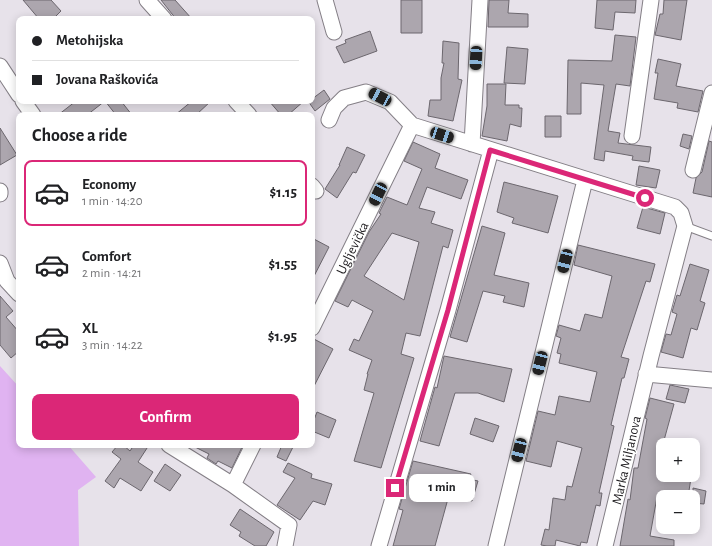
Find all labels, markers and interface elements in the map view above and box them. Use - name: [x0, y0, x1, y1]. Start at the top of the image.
- text: Metohijska: [56, 33, 124, 48]
- car: [469, 46, 483, 70]
- text: Jovana Raškovića: [56, 72, 158, 87]
- car: [367, 86, 393, 108]
- car: [429, 126, 455, 144]
- text: Choose a ride: [32, 127, 127, 145]
- icon: car: [34, 175, 70, 211]
- text: Economy: [82, 177, 136, 192]
- car: [367, 181, 389, 207]
- text: $1.15: [270, 185, 297, 200]
- route start: [636, 189, 654, 207]
- text: 1 min · 14:20: [82, 195, 143, 208]
- street label: Ugljevička: [334, 220, 372, 277]
- icon: car: [34, 247, 70, 283]
- car: [556, 248, 574, 274]
- text: Comfort: [82, 249, 131, 264]
- text: $1.55: [268, 257, 297, 272]
- text: 2 min · 14:21: [82, 267, 142, 280]
- icon: car: [34, 319, 70, 355]
- text: XL: [82, 321, 98, 336]
- text: $1.95: [268, 329, 297, 344]
- text: 3 min · 14:22: [82, 339, 143, 352]
- car: [531, 350, 549, 376]
- button: Confirm: [32, 394, 299, 440]
- street label: Marka Miljanova: [610, 414, 644, 506]
- car: [510, 437, 528, 463]
- map controls: [656, 438, 700, 534]
- button: +: [656, 438, 700, 482]
- callout: 1 min: [409, 474, 475, 502]
- route end: [386, 479, 404, 497]
- text: 1 min: [428, 481, 456, 494]
- button: −: [656, 490, 700, 534]

